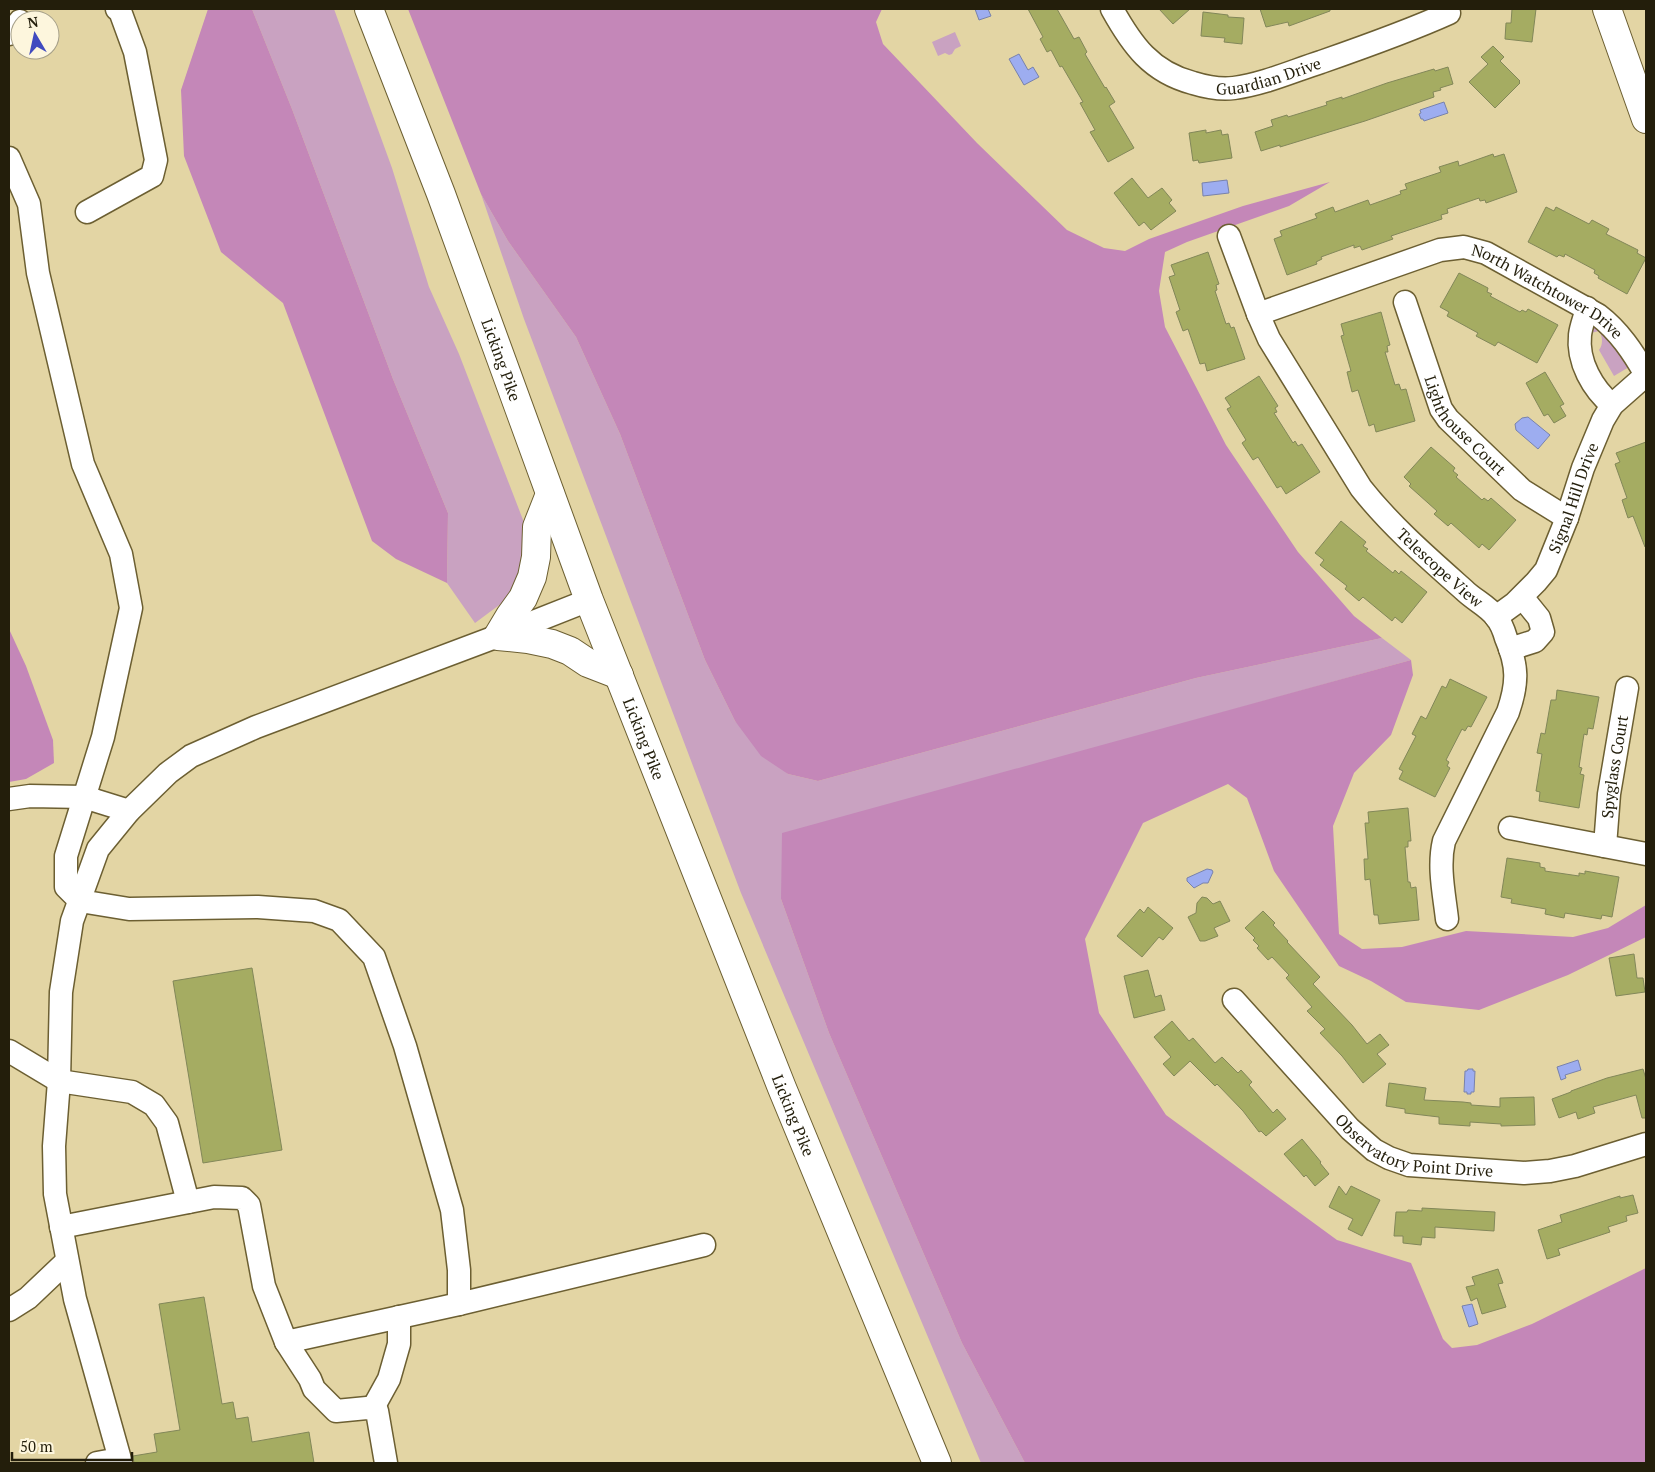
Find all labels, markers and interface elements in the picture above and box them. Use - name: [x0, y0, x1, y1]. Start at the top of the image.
- north arrow: [10, 10, 60, 60]
- text: N: [26, 11, 40, 32]
- street label: Guardian Drive: [1216, 52, 1324, 100]
- street label: North Watchtower Drive: [1469, 239, 1628, 343]
- street label: Licking Pike: [476, 315, 527, 404]
- street label: Lighthouse Court: [1419, 373, 1511, 480]
- street label: Signal Hill Drive: [1543, 439, 1603, 557]
- street label: Telescope View: [1392, 523, 1488, 612]
- street label: Licking Pike: [618, 695, 670, 783]
- street label: Spyglass Court: [1596, 713, 1633, 819]
- street label: Licking Pike: [767, 1071, 820, 1160]
- street label: Observatory Point Drive: [1330, 1109, 1494, 1182]
- scale bar: [12, 1430, 132, 1462]
- text: 50 m: [20, 1436, 53, 1456]

